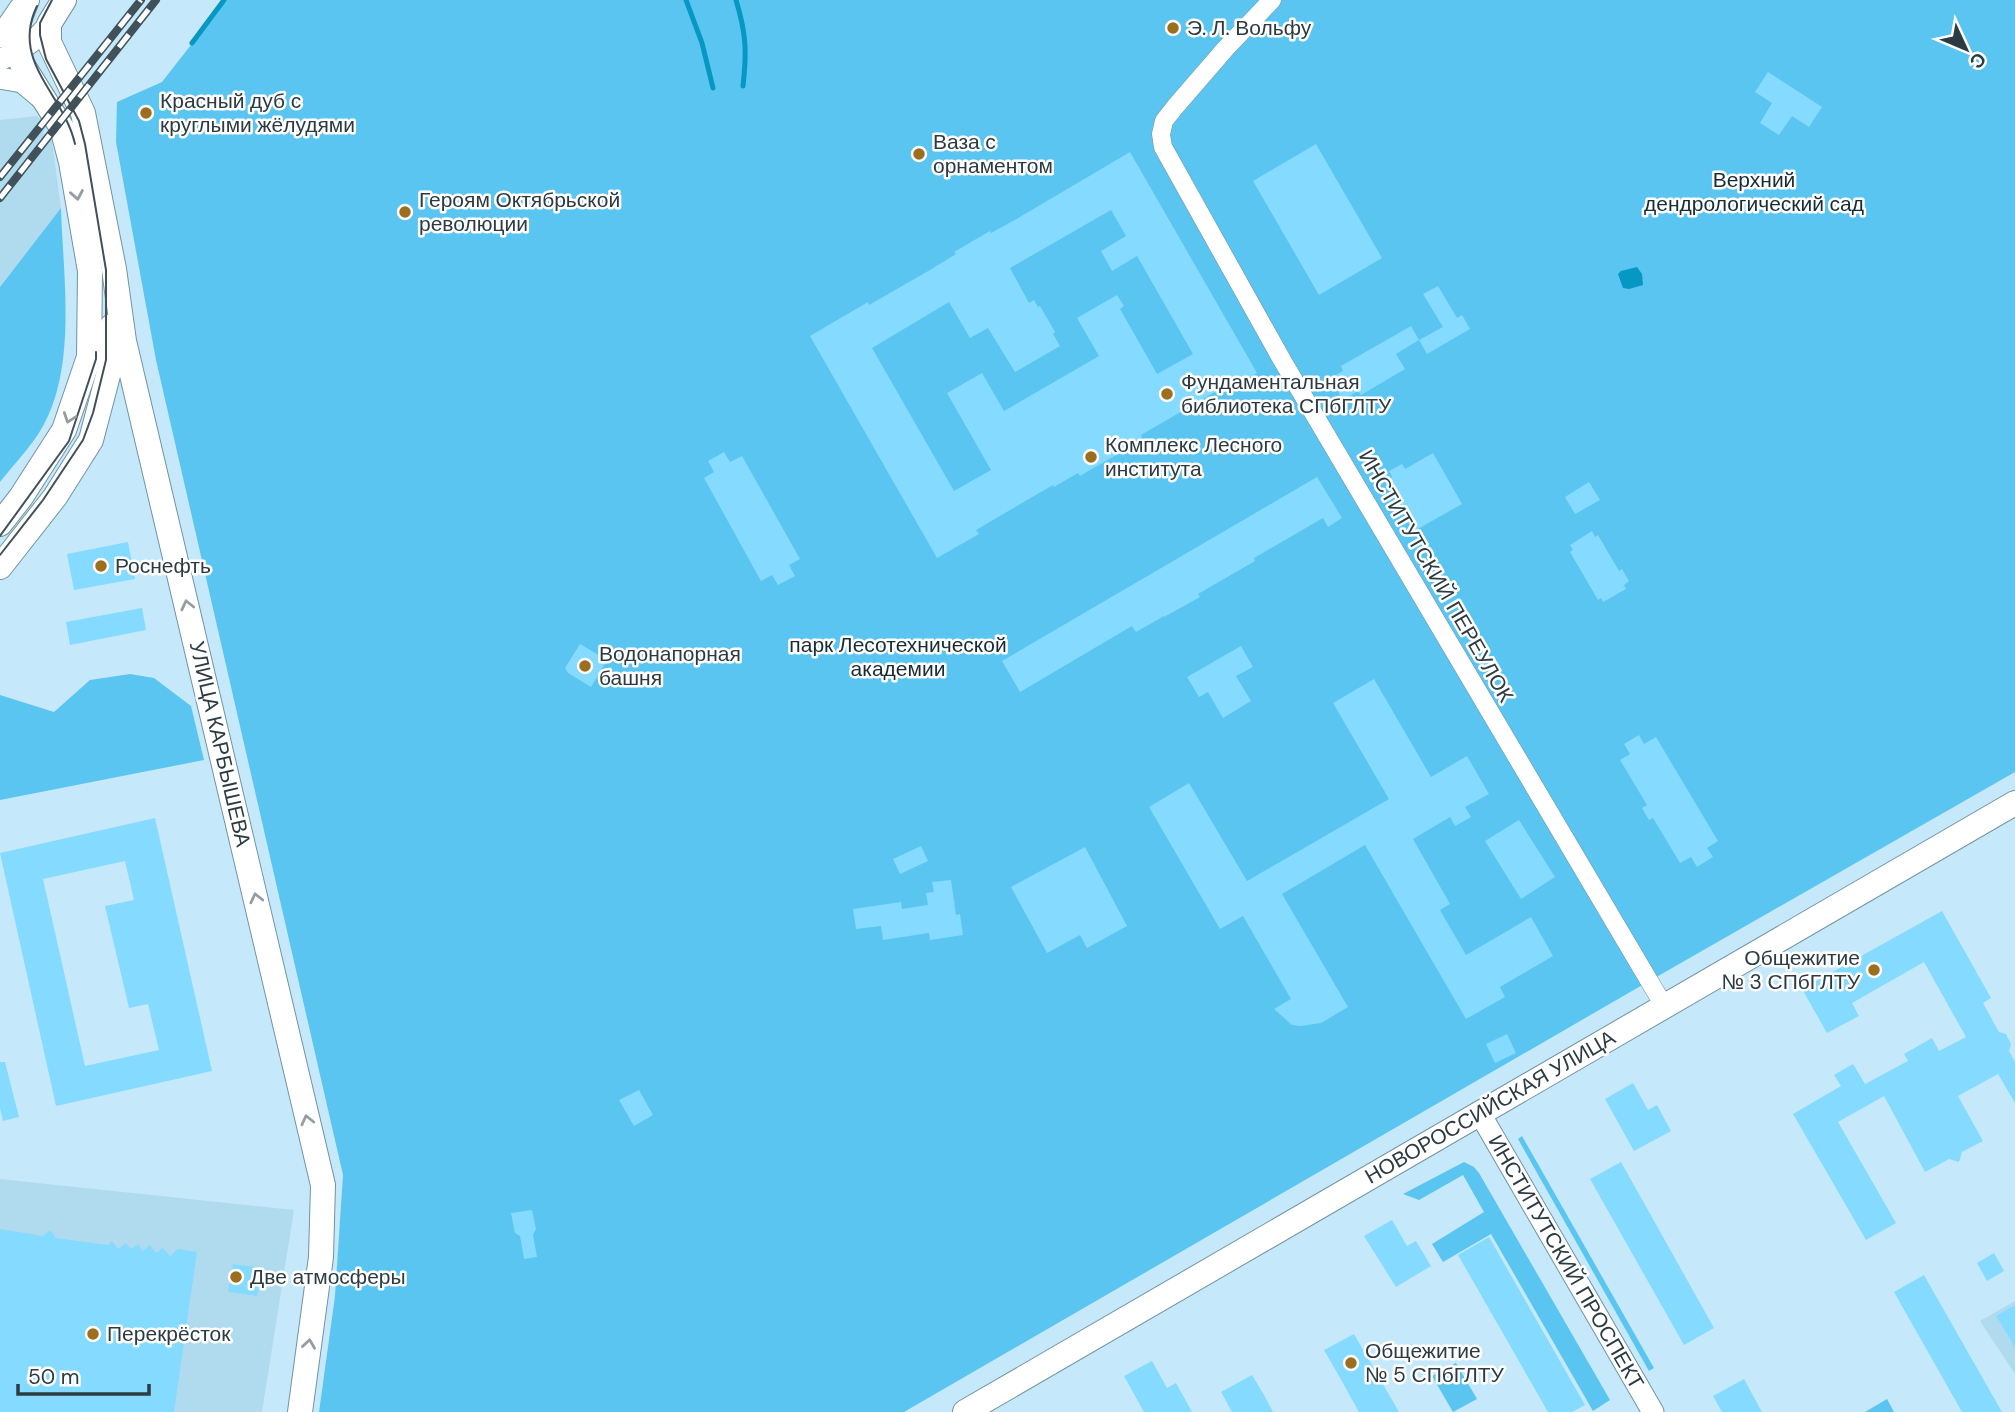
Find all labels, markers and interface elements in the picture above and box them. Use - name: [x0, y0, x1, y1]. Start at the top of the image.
- place label: Э. Л. Вольфу: [1187, 14, 1312, 42]
- north arrow: [1931, 14, 2001, 84]
- marker: Э. Л. Вольфу: [1165, 20, 1181, 36]
- text: С: [1964, 47, 1992, 74]
- place label: Красный дуб с круглыми жёлудями: [160, 87, 355, 139]
- marker: Красный дуб с круглыми жёлудями: [138, 105, 154, 121]
- place label: Ваза с орнаментом: [933, 128, 1053, 180]
- marker: Ваза с орнаментом: [911, 146, 927, 162]
- park label: Верхний дендрологический сад: [1644, 166, 1864, 218]
- place label: Героям Октябрьской революции: [419, 186, 620, 238]
- one-way arrow: [68, 189, 83, 201]
- marker: Героям Октябрьской революции: [397, 204, 413, 220]
- place label: Фундаментальная библиотека СПбГЛТУ: [1181, 368, 1392, 420]
- marker: Фундаментальная библиотека СПбГЛТУ: [1159, 386, 1175, 402]
- one-way arrow: [63, 411, 77, 423]
- place label: Комплекс Лесного института: [1105, 431, 1282, 483]
- street label: ИНСТИТУТСКИЙ ПЕРЕУЛОК: [1352, 445, 1520, 708]
- marker: Комплекс Лесного института: [1083, 449, 1099, 465]
- place label: Роснефть: [115, 552, 211, 580]
- marker: Роснефть: [93, 558, 109, 574]
- one-way arrow: [181, 599, 196, 611]
- park label: парк Лесотехнической академии: [789, 631, 1007, 683]
- street label: УЛИЦА КАРБЫШЕВА: [183, 639, 257, 849]
- place label: Водонапорная башня: [599, 640, 741, 692]
- marker: Водонапорная башня: [577, 658, 593, 674]
- one-way arrow: [250, 892, 264, 904]
- place label: Общежитие № 3 СПбГЛТУ: [1721, 944, 1861, 996]
- marker: Общежитие № 3 СПбГЛТУ: [1866, 962, 1882, 978]
- street label: НОВОРОССИЙСКАЯ УЛИЦА: [1360, 1024, 1620, 1190]
- one-way arrow: [301, 1114, 316, 1126]
- street label: ИНСТИТУТСКИЙ ПРОСПЕКТ: [1482, 1130, 1650, 1394]
- place label: Две атмосферы: [250, 1263, 406, 1291]
- marker: Две атмосферы: [228, 1269, 244, 1285]
- place label: Перекрёсток: [107, 1320, 231, 1348]
- marker: Перекрёсток: [85, 1326, 101, 1342]
- place label: Общежитие № 5 СПбГЛТУ: [1365, 1337, 1505, 1389]
- one-way arrow: [301, 1339, 316, 1350]
- scale bar: [18, 1352, 149, 1396]
- marker: Общежитие № 5 СПбГЛТУ: [1343, 1355, 1359, 1371]
- text: 50 m: [28, 1363, 79, 1391]

